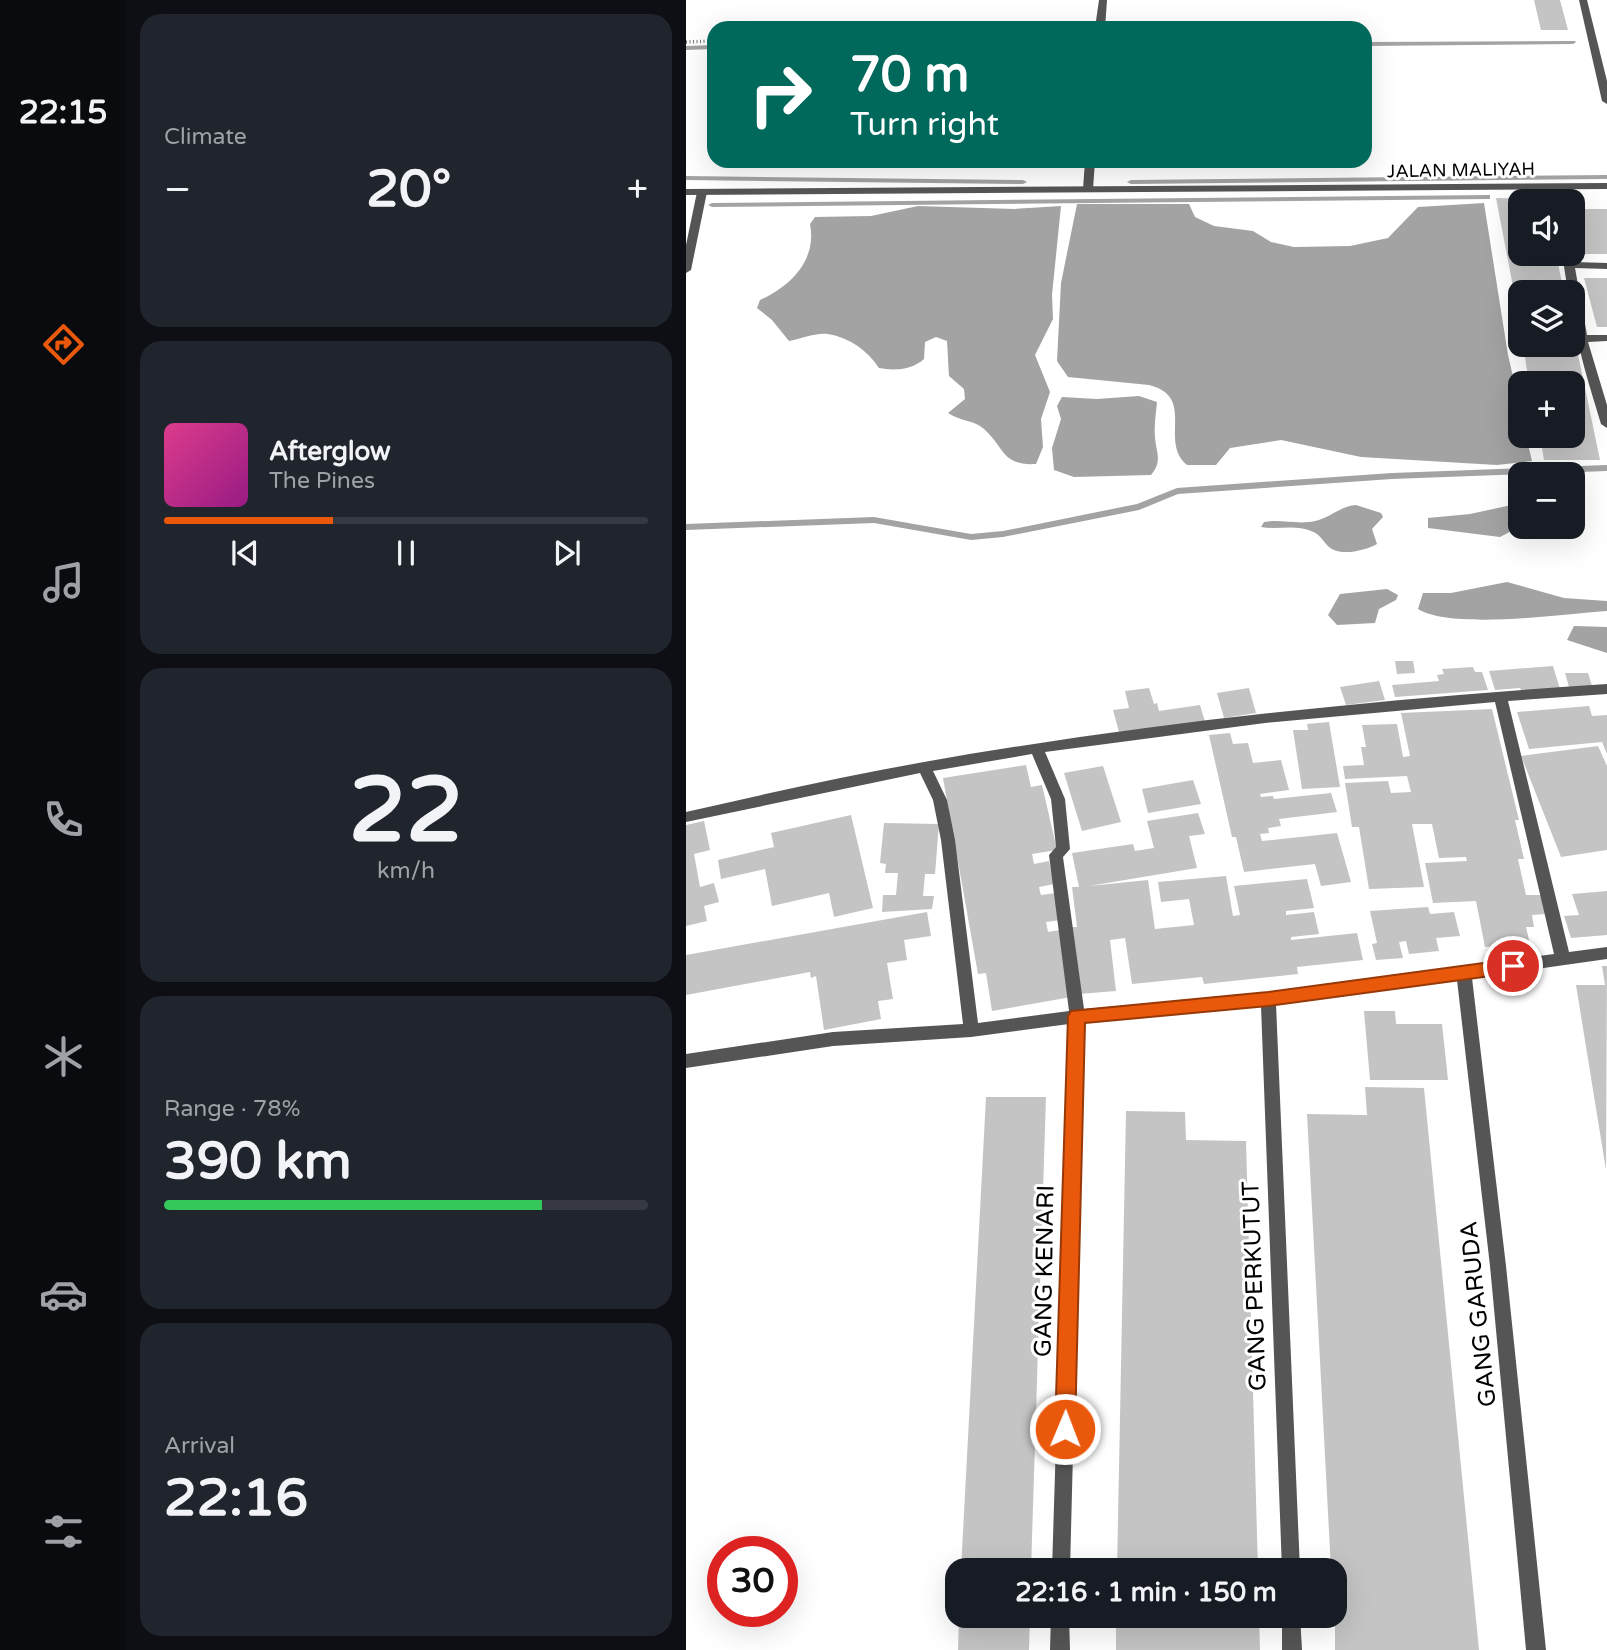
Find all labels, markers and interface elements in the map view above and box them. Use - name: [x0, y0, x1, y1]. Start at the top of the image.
- text: 70 m: [850, 46, 969, 105]
- icon: right: [735, 49, 826, 140]
- text: 22:15: [19, 94, 107, 132]
- text: Turn right: [850, 106, 999, 144]
- text: Climate: [164, 123, 247, 151]
- text: 20°: [366, 158, 451, 221]
- street label: JALAN MALIYAH: [1387, 158, 1535, 182]
- text: −: [164, 167, 191, 213]
- text: +: [627, 167, 648, 213]
- map controls: [1508, 189, 1585, 539]
- button: sound: [1508, 189, 1585, 266]
- button: layers: [1508, 280, 1585, 357]
- icon: directions: [39, 320, 88, 369]
- button: +: [1508, 371, 1585, 448]
- text: Afterglow: [269, 436, 391, 467]
- button: −: [1508, 462, 1585, 539]
- text: The Pines: [269, 467, 375, 495]
- icon: previous: [226, 534, 264, 572]
- icon: pause: [387, 534, 425, 572]
- icon: next: [548, 534, 586, 572]
- icon: music: [39, 558, 88, 607]
- text: 22: [349, 756, 463, 866]
- icon: phone: [39, 795, 88, 844]
- text: km/h: [377, 857, 435, 885]
- pin: [1483, 936, 1543, 996]
- icon: arrive: [1494, 947, 1532, 985]
- icon: climate: [39, 1032, 88, 1081]
- text: Range · 78%: [164, 1095, 300, 1123]
- text: 390 km: [164, 1130, 352, 1193]
- street label: GANG PERKUTUT: [1236, 1180, 1273, 1391]
- street label: GANG KENARI: [1028, 1185, 1061, 1357]
- street label: GANG GARUDA: [1454, 1220, 1503, 1408]
- icon: car: [39, 1270, 88, 1319]
- position arrow: [1028, 1392, 1102, 1466]
- text: Arrival: [164, 1432, 235, 1460]
- text: 22:16: [164, 1467, 308, 1530]
- icon: filters: [39, 1507, 88, 1556]
- speed limit sign: 30: [707, 1536, 798, 1627]
- text: 22:16 · 1 min · 150 m: [1015, 1577, 1277, 1608]

